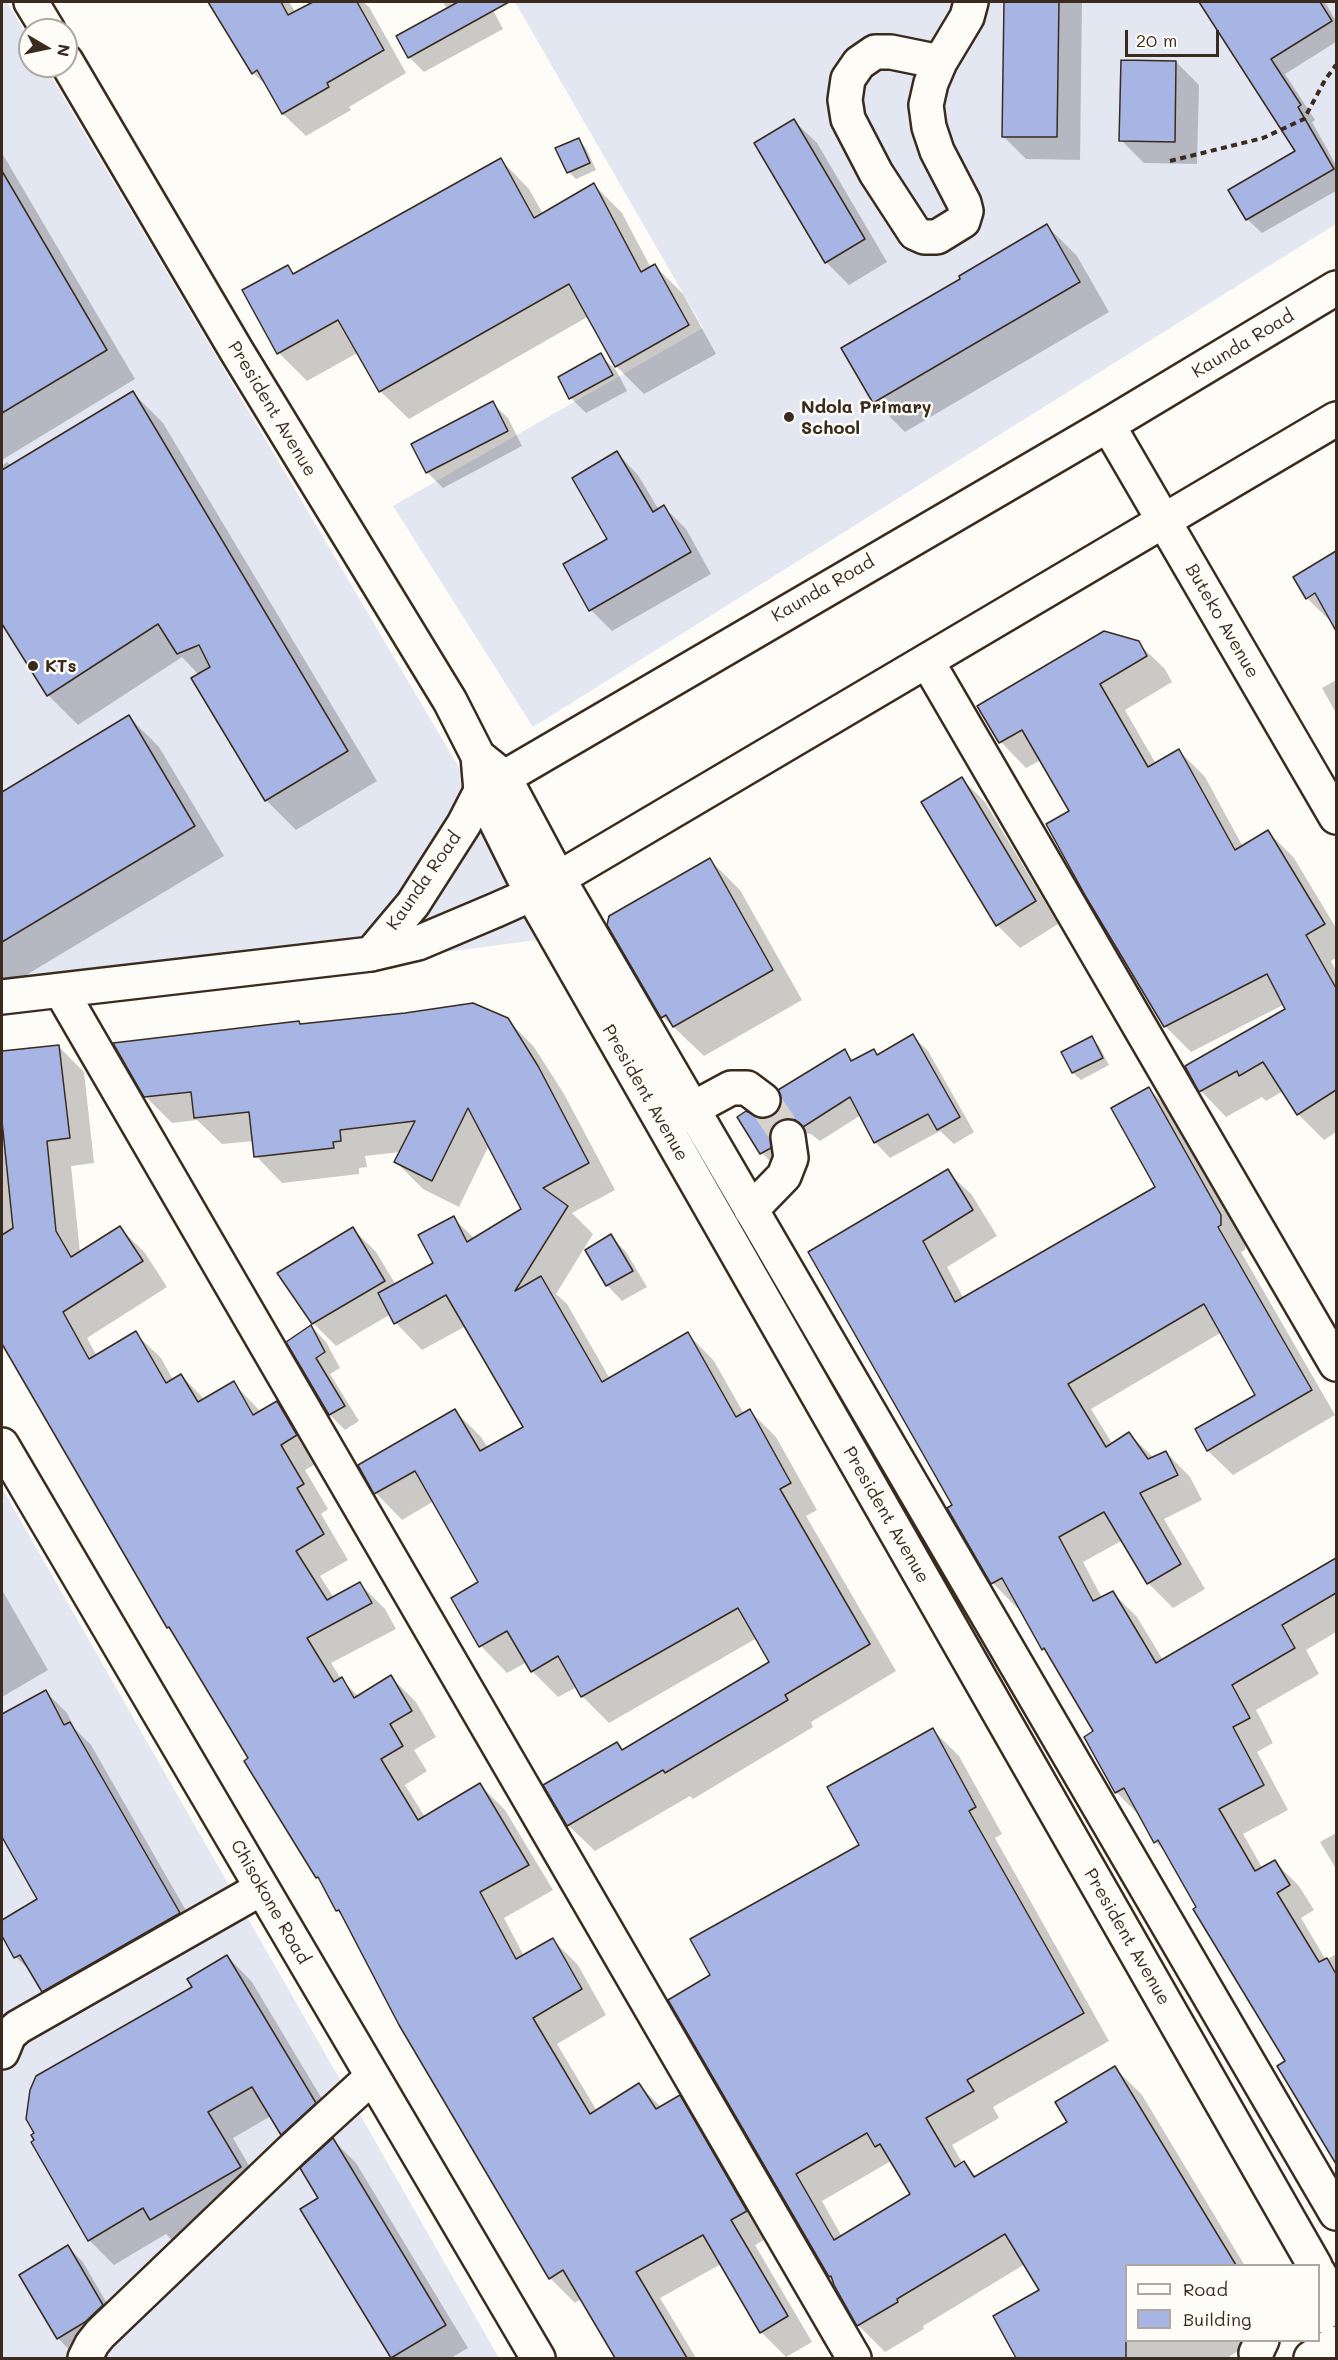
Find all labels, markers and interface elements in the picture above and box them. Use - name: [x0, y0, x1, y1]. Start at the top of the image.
- north arrow: [18, 18, 78, 78]
- scale bar: [1128, 18, 1222, 56]
- text: 20 m: [1136, 28, 1177, 52]
- text: N: [53, 43, 76, 58]
- street label: Kaunda Road: [1188, 305, 1298, 383]
- street label: President Avenue: [223, 337, 321, 481]
- place label: Ndola Primary School: [801, 396, 932, 438]
- marker: Ndola Primary School: [782, 410, 796, 424]
- street label: Kaunda Road: [768, 551, 878, 627]
- street label: Buteko Avenue: [1181, 560, 1263, 682]
- place label: KTs: [45, 655, 77, 677]
- marker: KTs: [26, 659, 40, 673]
- street label: Kaunda Road: [382, 828, 466, 934]
- street label: President Avenue: [597, 1021, 693, 1165]
- street label: President Avenue: [838, 1443, 934, 1587]
- street label: Chisokone Road: [226, 1836, 314, 1968]
- street label: President Avenue: [1079, 1865, 1175, 2009]
- legend: [1125, 2264, 1320, 2342]
- text: Road: [1183, 2277, 1228, 2301]
- text: Building: [1183, 2307, 1251, 2331]

